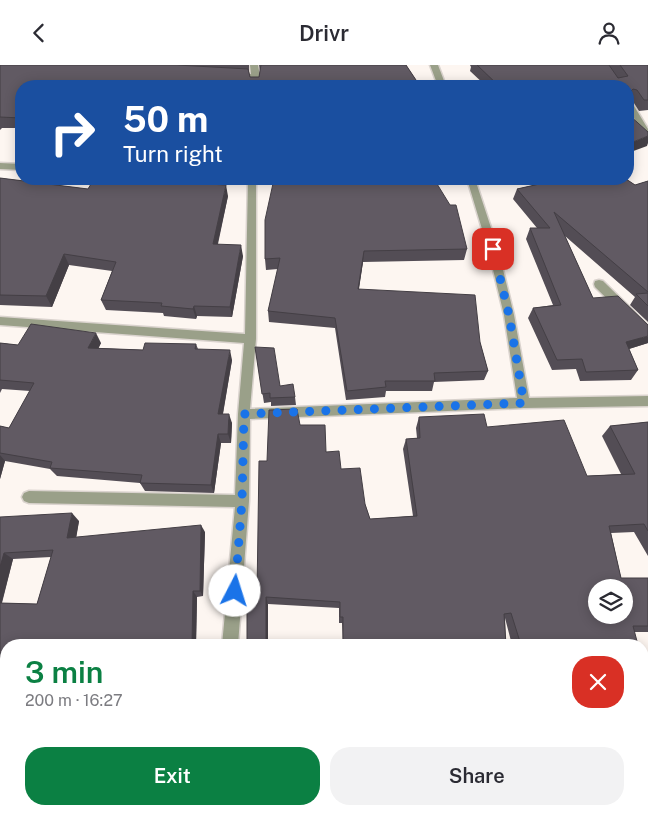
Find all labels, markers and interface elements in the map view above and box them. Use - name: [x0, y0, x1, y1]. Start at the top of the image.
- icon: back: [25, 19, 53, 47]
- icon: person: [595, 19, 623, 47]
- text: Drivr: [299, 20, 349, 46]
- text: 50 m: [123, 99, 208, 140]
- icon: right: [40, 100, 105, 165]
- text: Turn right: [123, 141, 223, 167]
- pin: [472, 228, 514, 270]
- icon: arrive: [479, 235, 507, 263]
- position arrow: [208, 564, 260, 616]
- map controls: [588, 579, 633, 624]
- button: layers: [588, 579, 633, 624]
- text: 3 min: [25, 654, 103, 690]
- button: close: [572, 656, 624, 708]
- text: 200 m · 16:27: [25, 691, 123, 710]
- button: Exit: [25, 747, 320, 805]
- button: Share: [330, 747, 624, 805]

